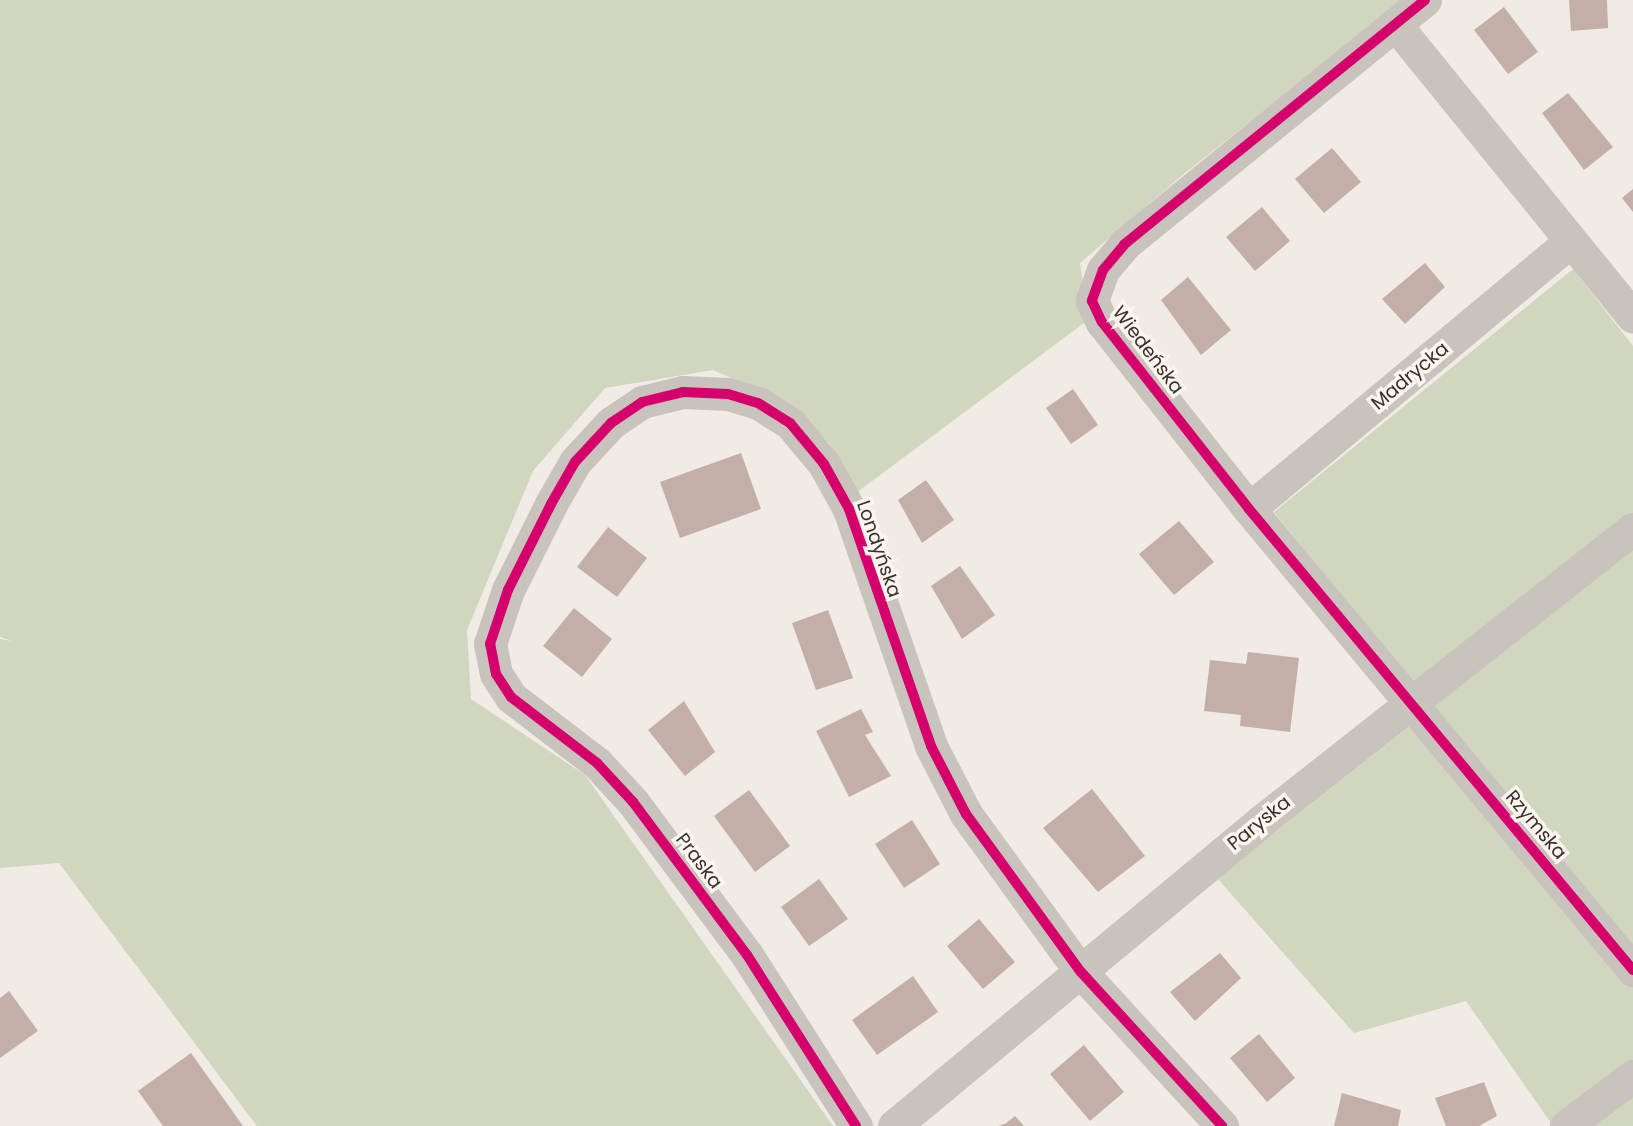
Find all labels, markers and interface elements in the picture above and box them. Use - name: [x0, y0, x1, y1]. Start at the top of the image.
- street label: Wiedeńska: [1108, 301, 1188, 399]
- street label: Madrycka: [1367, 337, 1453, 415]
- street label: Londyńska: [852, 498, 906, 600]
- street label: Rzymska: [1501, 786, 1571, 864]
- street label: Paryska: [1223, 791, 1295, 855]
- street label: Praska: [671, 829, 727, 893]

